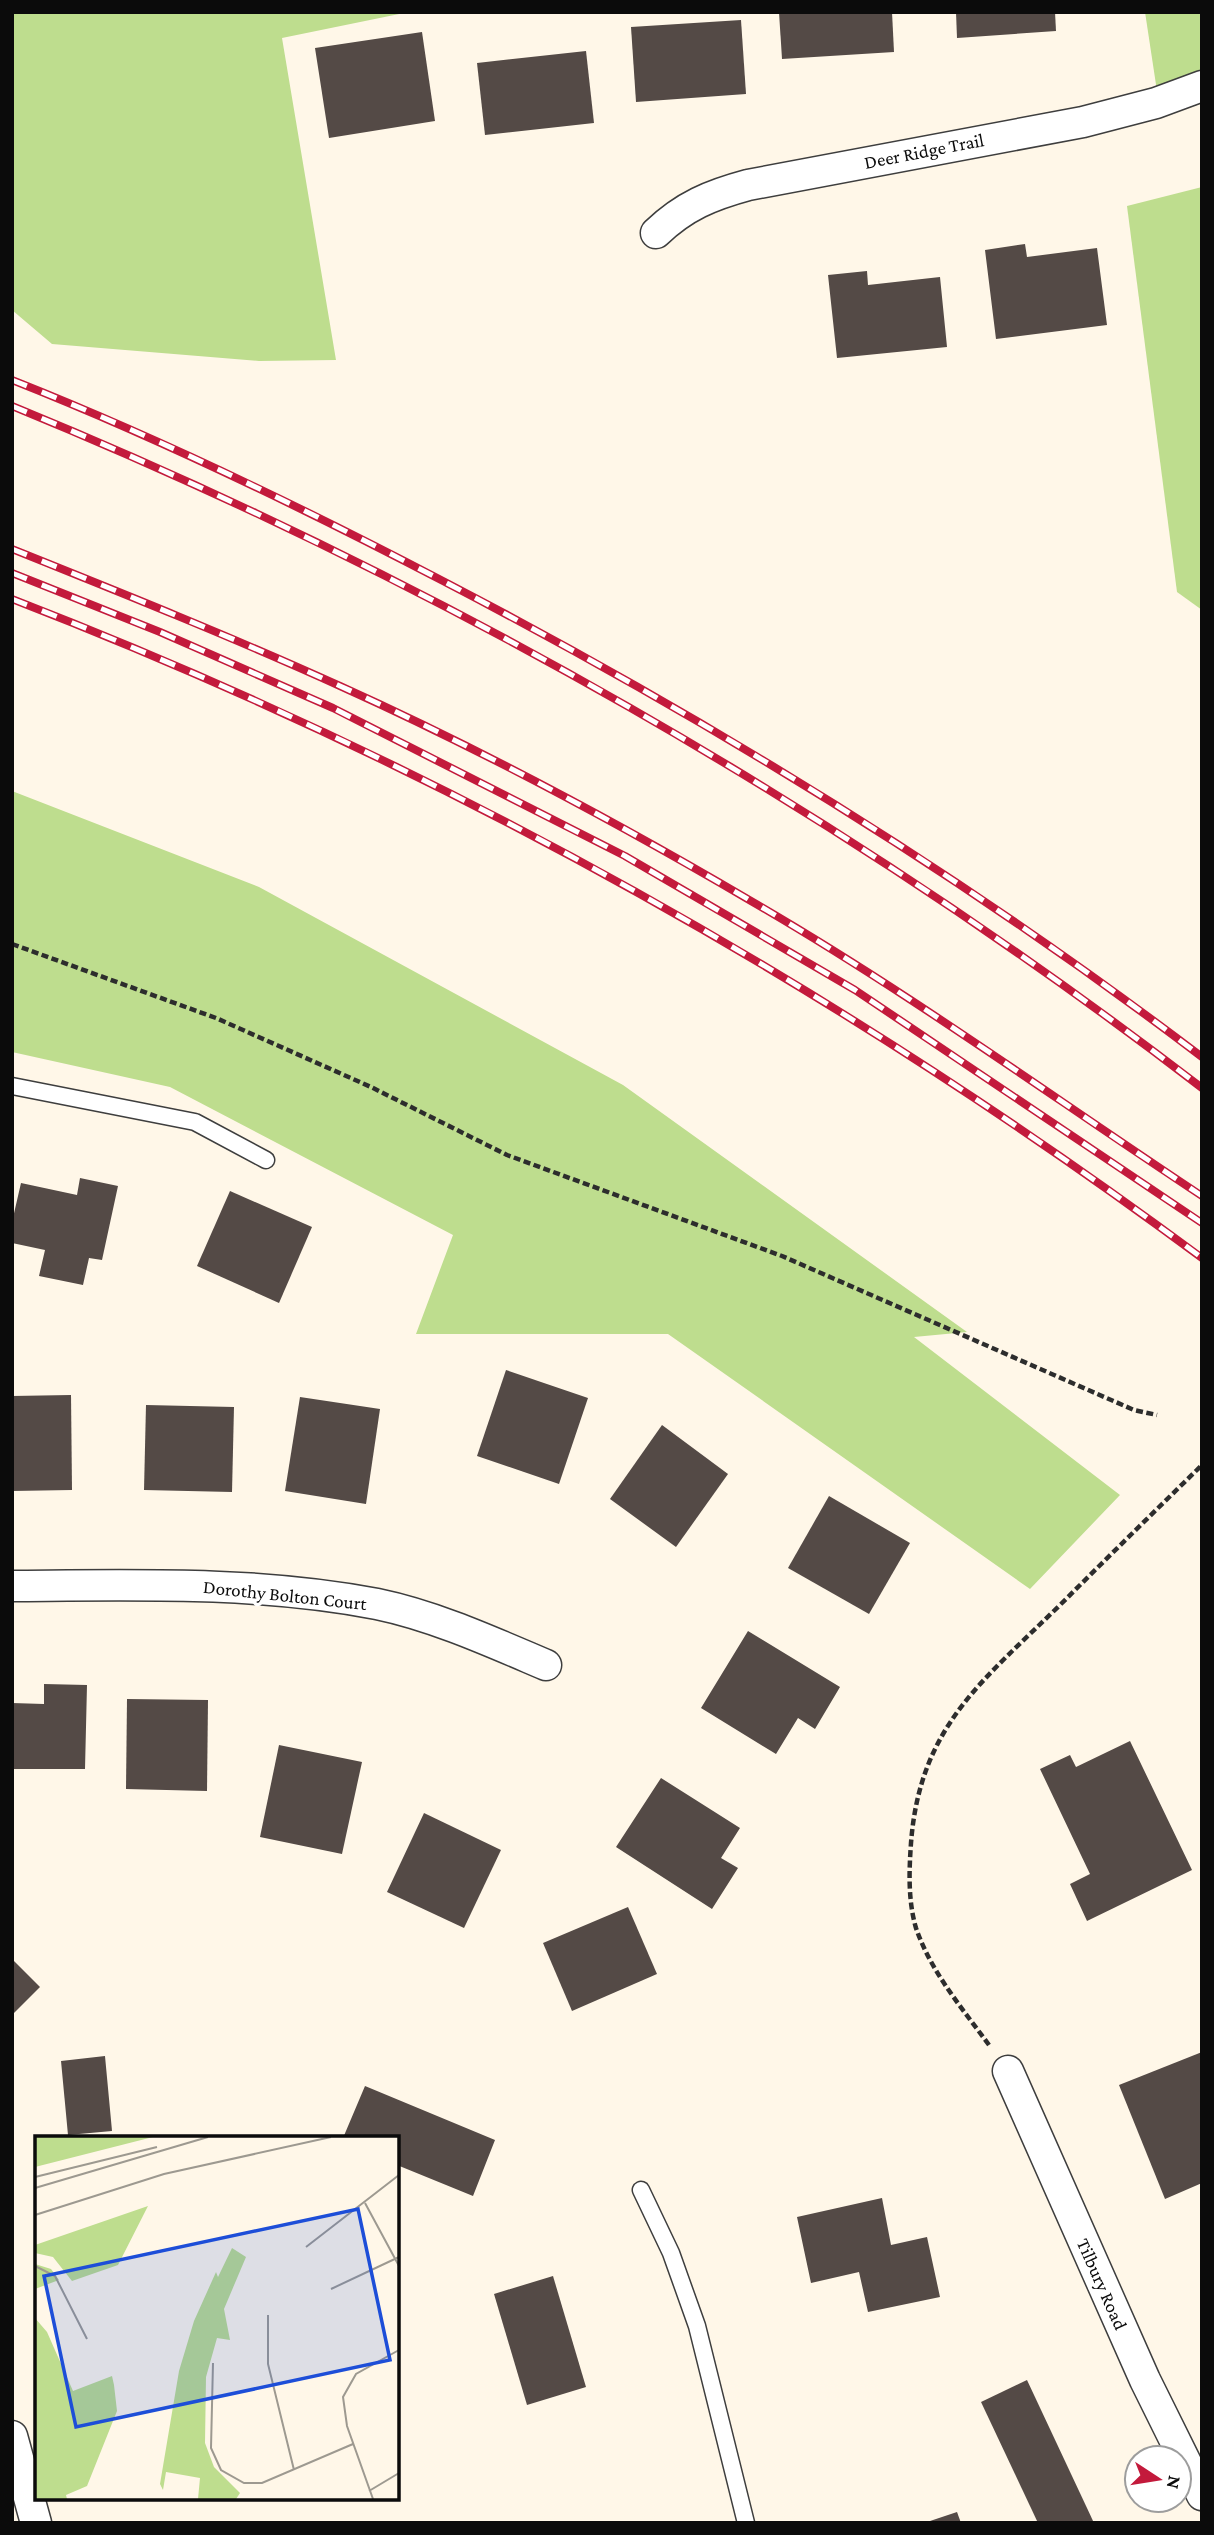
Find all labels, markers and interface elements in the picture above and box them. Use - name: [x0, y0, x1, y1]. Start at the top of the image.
- street label: Deer Ridge Trail: [862, 129, 986, 173]
- street label: Dorothy Bolton Court: [202, 1576, 369, 1614]
- inset map: [35, 2136, 399, 2500]
- street label: Tilbury Road: [1073, 2235, 1131, 2333]
- north arrow: [1123, 2444, 1193, 2514]
- text: N: [1163, 2474, 1186, 2491]

